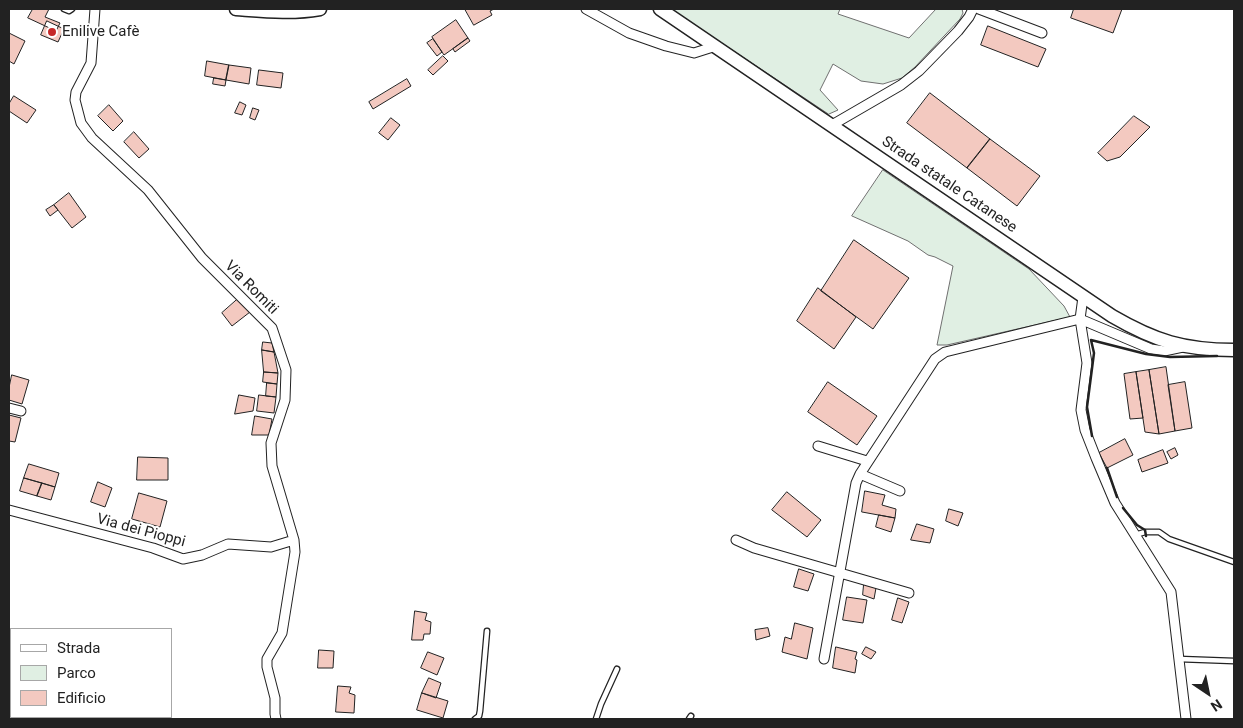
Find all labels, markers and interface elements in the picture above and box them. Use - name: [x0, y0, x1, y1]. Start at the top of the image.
- place label: Enilive Cafè: [62, 23, 140, 41]
- marker: Enilive Cafè: [46, 26, 58, 38]
- street label: Strada statale Catanese: [878, 133, 1020, 237]
- street label: Via Romiti: [221, 258, 281, 318]
- street label: Via dei Pioppi: [95, 511, 187, 551]
- legend: [10, 628, 172, 718]
- text: Strada: [57, 639, 100, 657]
- text: Parco: [57, 664, 96, 682]
- north arrow: [1183, 668, 1233, 718]
- text: Edificio: [57, 689, 106, 707]
- text: N: [1208, 696, 1225, 715]

